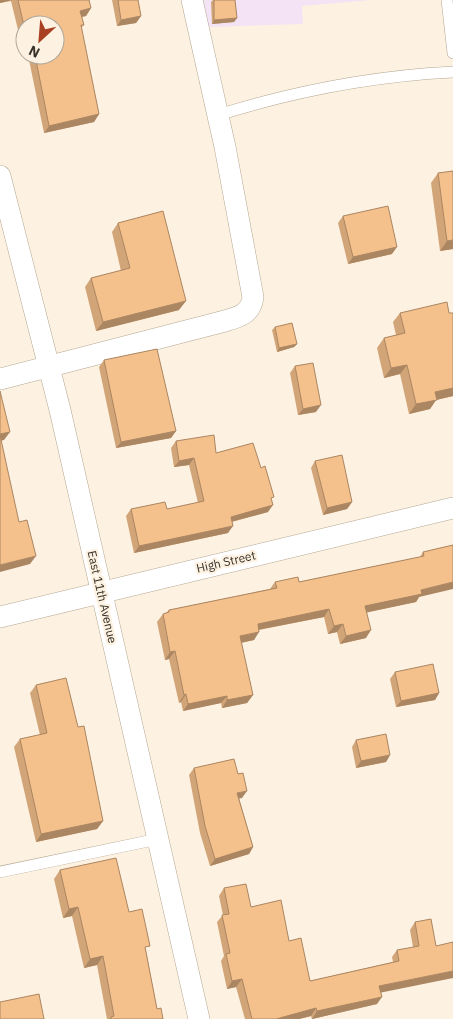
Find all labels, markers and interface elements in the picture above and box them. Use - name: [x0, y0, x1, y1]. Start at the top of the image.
- north arrow: [15, 15, 65, 65]
- text: N: [26, 41, 43, 62]
- street label: High Street: [195, 547, 257, 576]
- street label: East 11th Avenue: [85, 549, 121, 645]

